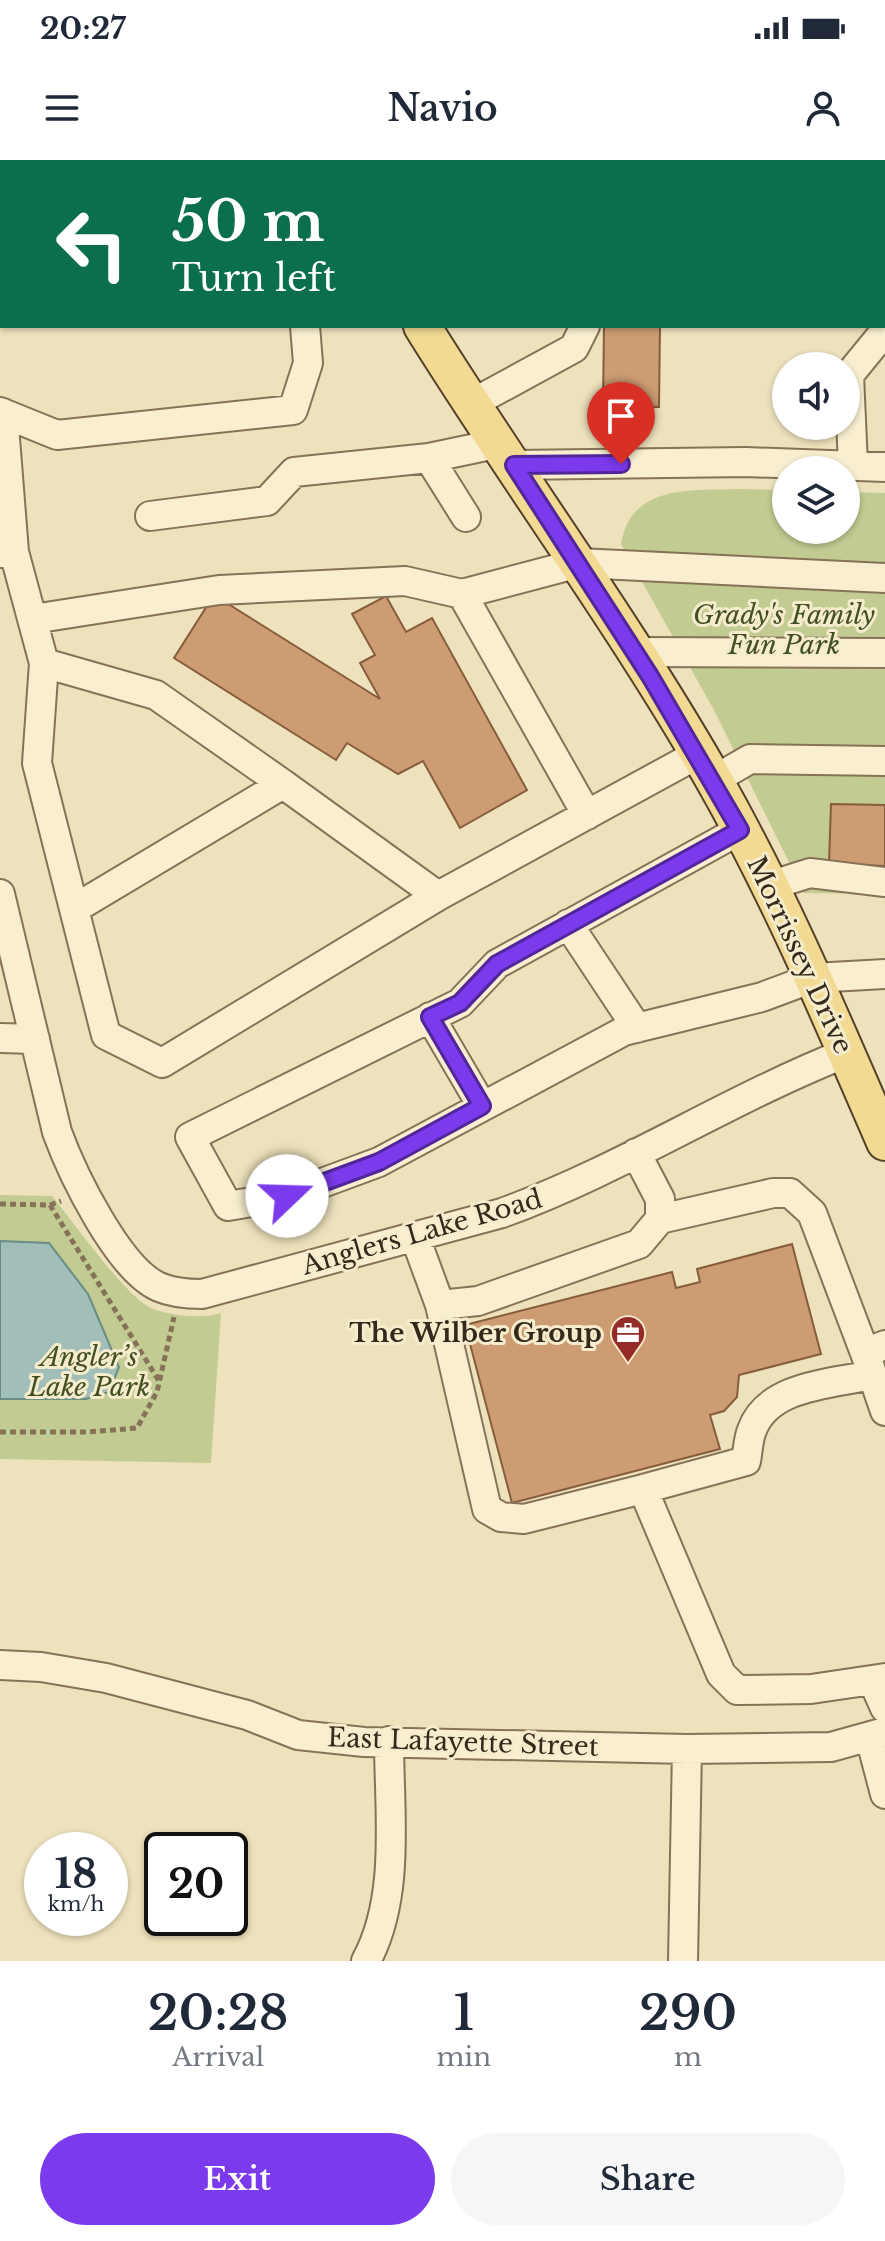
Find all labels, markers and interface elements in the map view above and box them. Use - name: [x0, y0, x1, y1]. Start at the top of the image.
- text: 20:27: [40, 10, 126, 47]
- icon: menu: [40, 86, 84, 130]
- text: Navio: [387, 86, 498, 131]
- icon: person: [801, 86, 845, 130]
- text: 50 m: [172, 187, 324, 256]
- icon: left: [40, 192, 144, 296]
- text: Turn left: [172, 256, 336, 301]
- map controls: [772, 352, 860, 544]
- button: sound: [772, 352, 860, 440]
- pin: [587, 382, 655, 464]
- icon: arrive: [599, 394, 643, 438]
- button: layers: [772, 456, 860, 544]
- park label: Grady's Family Fun Park: [693, 599, 876, 661]
- street label: Morrissey Drive: [740, 851, 860, 1059]
- position arrow: [245, 1154, 329, 1238]
- street label: Anglers Lake Road: [297, 1182, 546, 1282]
- office icon: The Wilber Group: [609, 1314, 647, 1364]
- place label: The Wilber Group: [349, 1317, 602, 1349]
- park label: Angler’s Lake Park: [27, 1341, 150, 1403]
- street label: East Lafayette Street: [327, 1721, 599, 1763]
- speed limit sign: 20: [144, 1832, 248, 1936]
- text: 18: [55, 1849, 97, 1899]
- text: km/h: [48, 1892, 104, 1916]
- text: 20:28: [148, 1983, 289, 2043]
- text: 1: [453, 1983, 474, 2043]
- text: 290: [639, 1983, 737, 2043]
- text: Arrival: [172, 2041, 264, 2073]
- text: min: [436, 2041, 491, 2073]
- text: m: [674, 2041, 702, 2073]
- button: Exit: [40, 2133, 435, 2225]
- button: Share: [451, 2133, 845, 2225]

